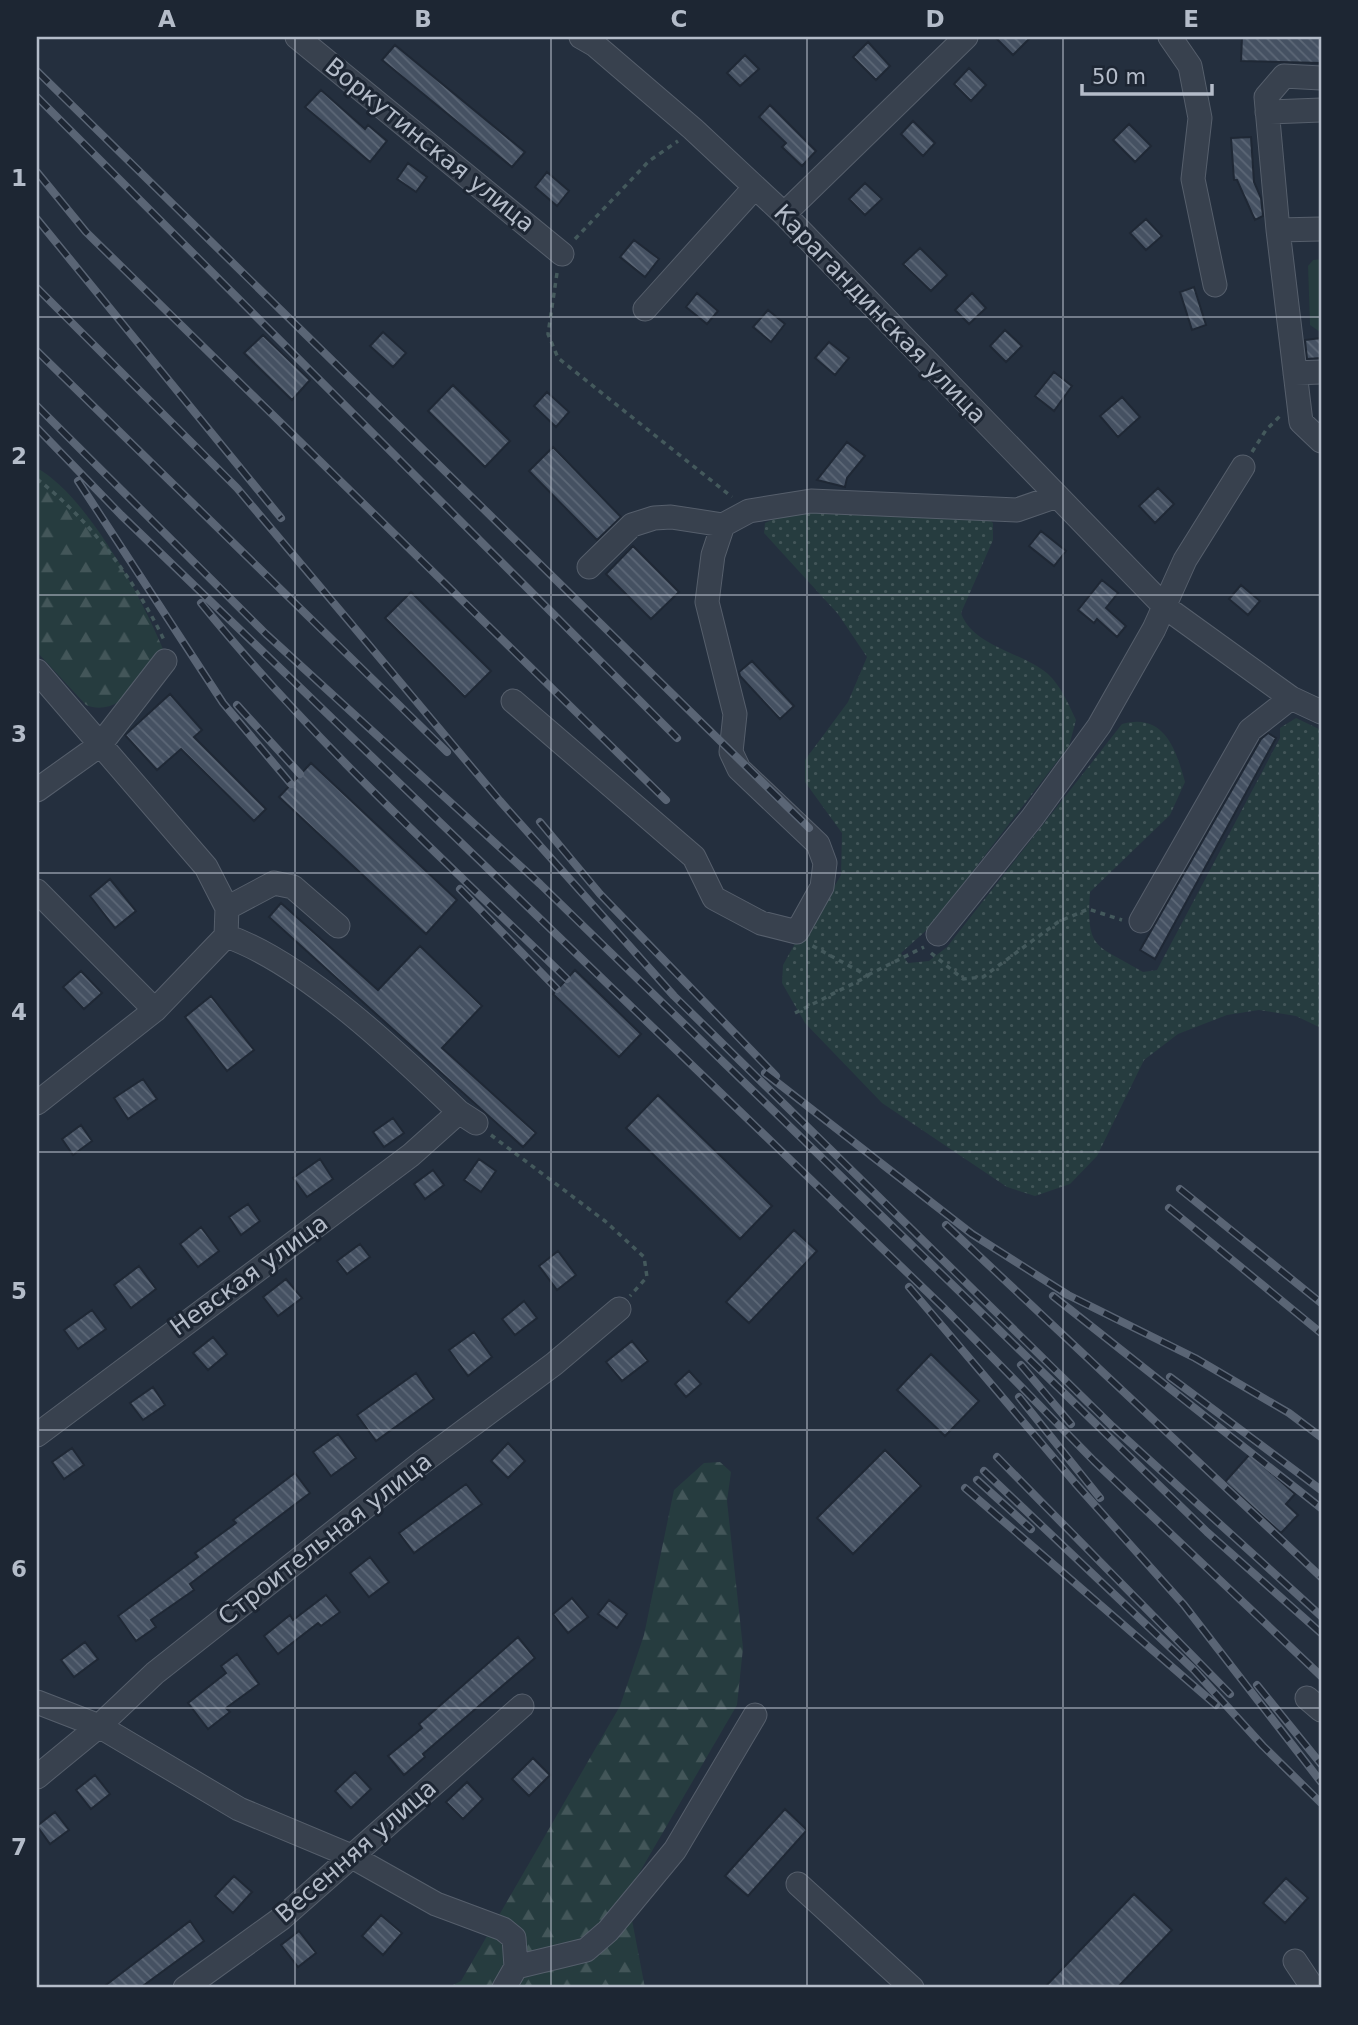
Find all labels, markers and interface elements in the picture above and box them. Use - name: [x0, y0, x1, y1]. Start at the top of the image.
- text: A: [158, 6, 176, 32]
- text: B: [414, 6, 432, 32]
- text: C: [671, 6, 687, 32]
- text: D: [925, 6, 945, 32]
- text: E: [1183, 6, 1199, 32]
- street label: Воркутинская улица: [320, 52, 540, 238]
- scale bar: [1082, 52, 1211, 96]
- text: 50 m: [1092, 65, 1146, 89]
- text: 1: [11, 165, 27, 191]
- street label: Карагандинская улица: [768, 199, 992, 429]
- text: 2: [11, 443, 27, 469]
- text: 3: [11, 721, 27, 747]
- text: 4: [11, 999, 27, 1025]
- street label: Невская улица: [165, 1209, 333, 1341]
- text: 5: [11, 1278, 27, 1304]
- street label: Строительная улица: [213, 1447, 437, 1631]
- text: 6: [11, 1556, 27, 1582]
- street label: Весенняя улица: [270, 1774, 442, 1928]
- text: 7: [11, 1834, 27, 1860]

